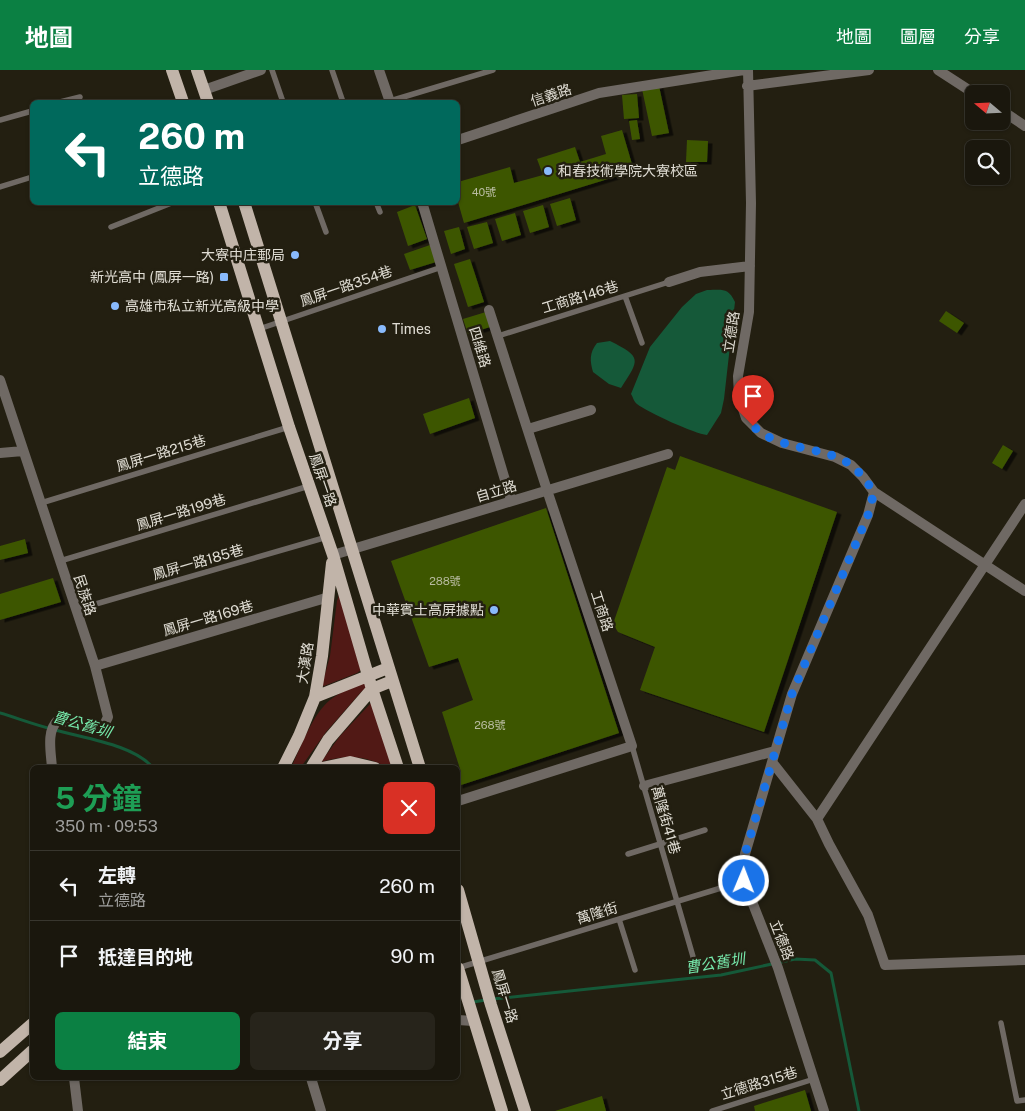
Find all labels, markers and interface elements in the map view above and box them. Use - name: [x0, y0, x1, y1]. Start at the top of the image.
- text: 地圖: [25, 23, 73, 51]
- text: 地圖: [836, 26, 872, 47]
- text: 圖層: [900, 26, 936, 47]
- text: 分享: [964, 26, 1000, 47]
- street label: 信義路: [529, 81, 573, 109]
- north arrow: [965, 85, 1010, 130]
- map controls: [965, 85, 1010, 185]
- text: 260 m: [138, 116, 245, 157]
- icon: left: [55, 120, 120, 185]
- button: search: [965, 140, 1010, 185]
- text: 立德路: [138, 163, 204, 189]
- place label: 和春技術學院大寮校區: [558, 163, 698, 179]
- marker: 和春技術學院大寮校區: [542, 165, 554, 177]
- house number: 40號: [472, 186, 496, 198]
- place label: 大寮中庄郵局: [201, 247, 285, 263]
- marker: 大寮中庄郵局: [289, 249, 301, 261]
- street label: 鳳屏一路354巷: [298, 263, 394, 309]
- place label: 新光高中 (鳳屏一路): [90, 269, 214, 285]
- marker: 新光高中 (鳳屏一路): [218, 271, 230, 283]
- street label: 工商路146巷: [540, 278, 620, 316]
- place label: 高雄市私立新光高級中學: [125, 298, 279, 314]
- marker: 高雄市私立新光高級中學: [109, 300, 121, 312]
- street label: 立德路: [720, 310, 742, 354]
- place label: Times: [392, 321, 431, 337]
- marker: Times: [376, 323, 388, 335]
- street label: 四維路: [466, 325, 494, 369]
- pin: [732, 375, 774, 426]
- icon: arrive: [739, 382, 767, 410]
- street label: 鳳屏一路215巷: [114, 432, 208, 474]
- street label: 鳳屏一路: [306, 451, 340, 509]
- street label: 自立路: [474, 477, 518, 505]
- street label: 鳳屏一路199巷: [134, 491, 228, 533]
- street label: 鳳屏一路185巷: [151, 541, 245, 583]
- street label: 民族路: [71, 573, 99, 617]
- house number: 288號: [429, 575, 461, 587]
- street label: 工商路: [588, 589, 616, 633]
- street label: 鳳屏一路169巷: [161, 597, 255, 639]
- place label: 中華賓士高屏據點: [372, 602, 484, 618]
- marker: 中華賓士高屏據點: [488, 604, 500, 616]
- street label: 大漢路: [294, 641, 316, 685]
- water label: 曹公舊圳: [51, 708, 115, 741]
- house number: 268號: [474, 719, 506, 731]
- text: 5 分鐘: [55, 780, 142, 816]
- button: close: [383, 782, 435, 834]
- street label: 萬隆街41巷: [649, 784, 683, 856]
- text: 350 m · 09:53: [55, 817, 158, 836]
- position arrow: [717, 854, 769, 906]
- text: 左轉: [98, 864, 136, 886]
- icon: left: [55, 872, 83, 900]
- text: 260 m: [379, 875, 435, 897]
- text: 立德路: [98, 891, 146, 910]
- street label: 萬隆街: [575, 899, 619, 927]
- street label: 立德路: [767, 918, 797, 962]
- icon: arrive: [55, 942, 83, 970]
- text: 90 m: [391, 945, 435, 967]
- text: 抵達目的地: [98, 946, 193, 968]
- water label: 曹公舊圳: [684, 950, 748, 976]
- street label: 鳳屏一路: [489, 967, 521, 1025]
- button: 結束: [55, 1012, 240, 1070]
- button: 分享: [250, 1012, 435, 1070]
- street label: 立德路315巷: [719, 1064, 799, 1102]

